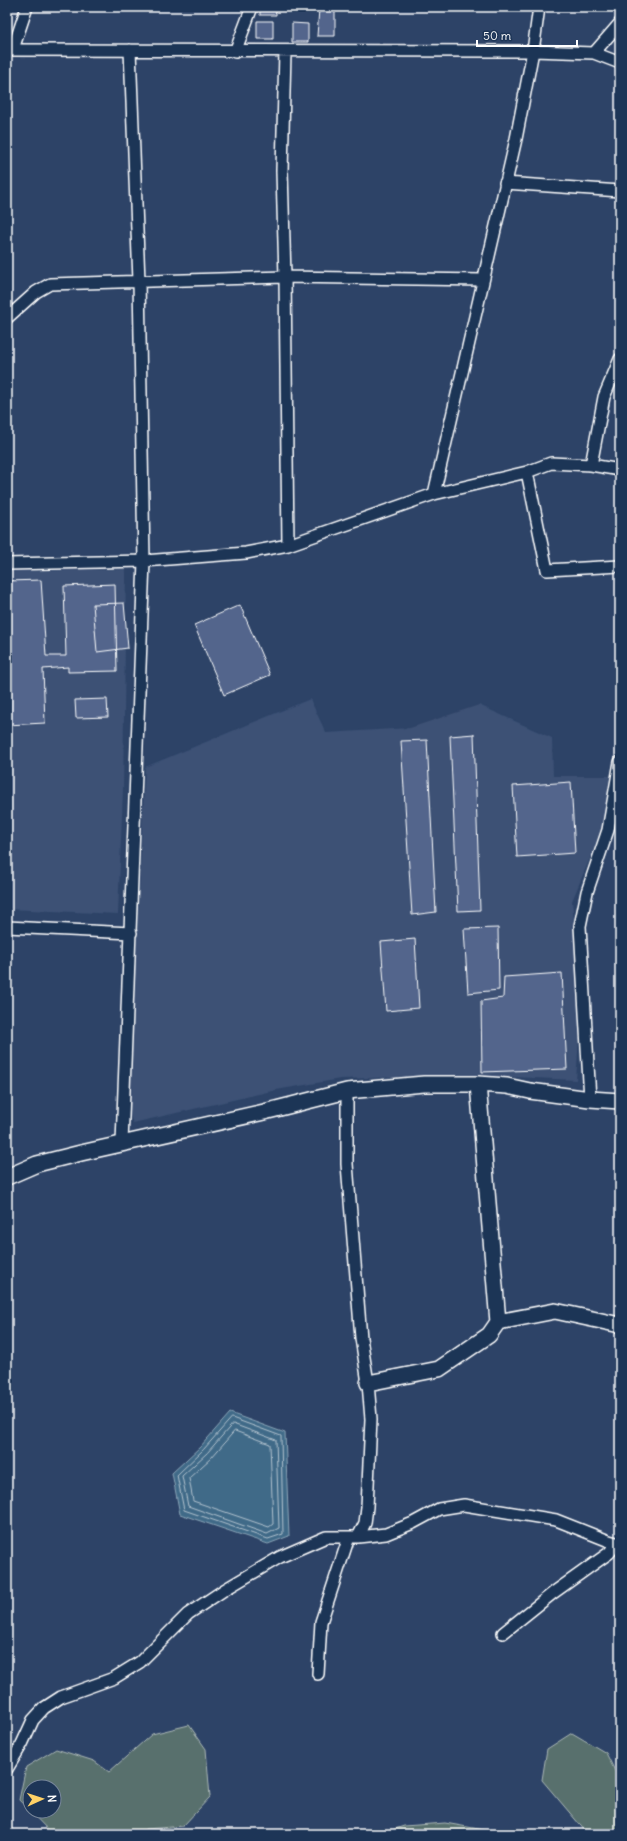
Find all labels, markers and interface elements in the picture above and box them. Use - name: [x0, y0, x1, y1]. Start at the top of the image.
- scale bar: [477, 22, 577, 48]
- text: 50 m: [483, 28, 512, 43]
- north arrow: [22, 1779, 62, 1819]
- text: N: [45, 1794, 59, 1803]

